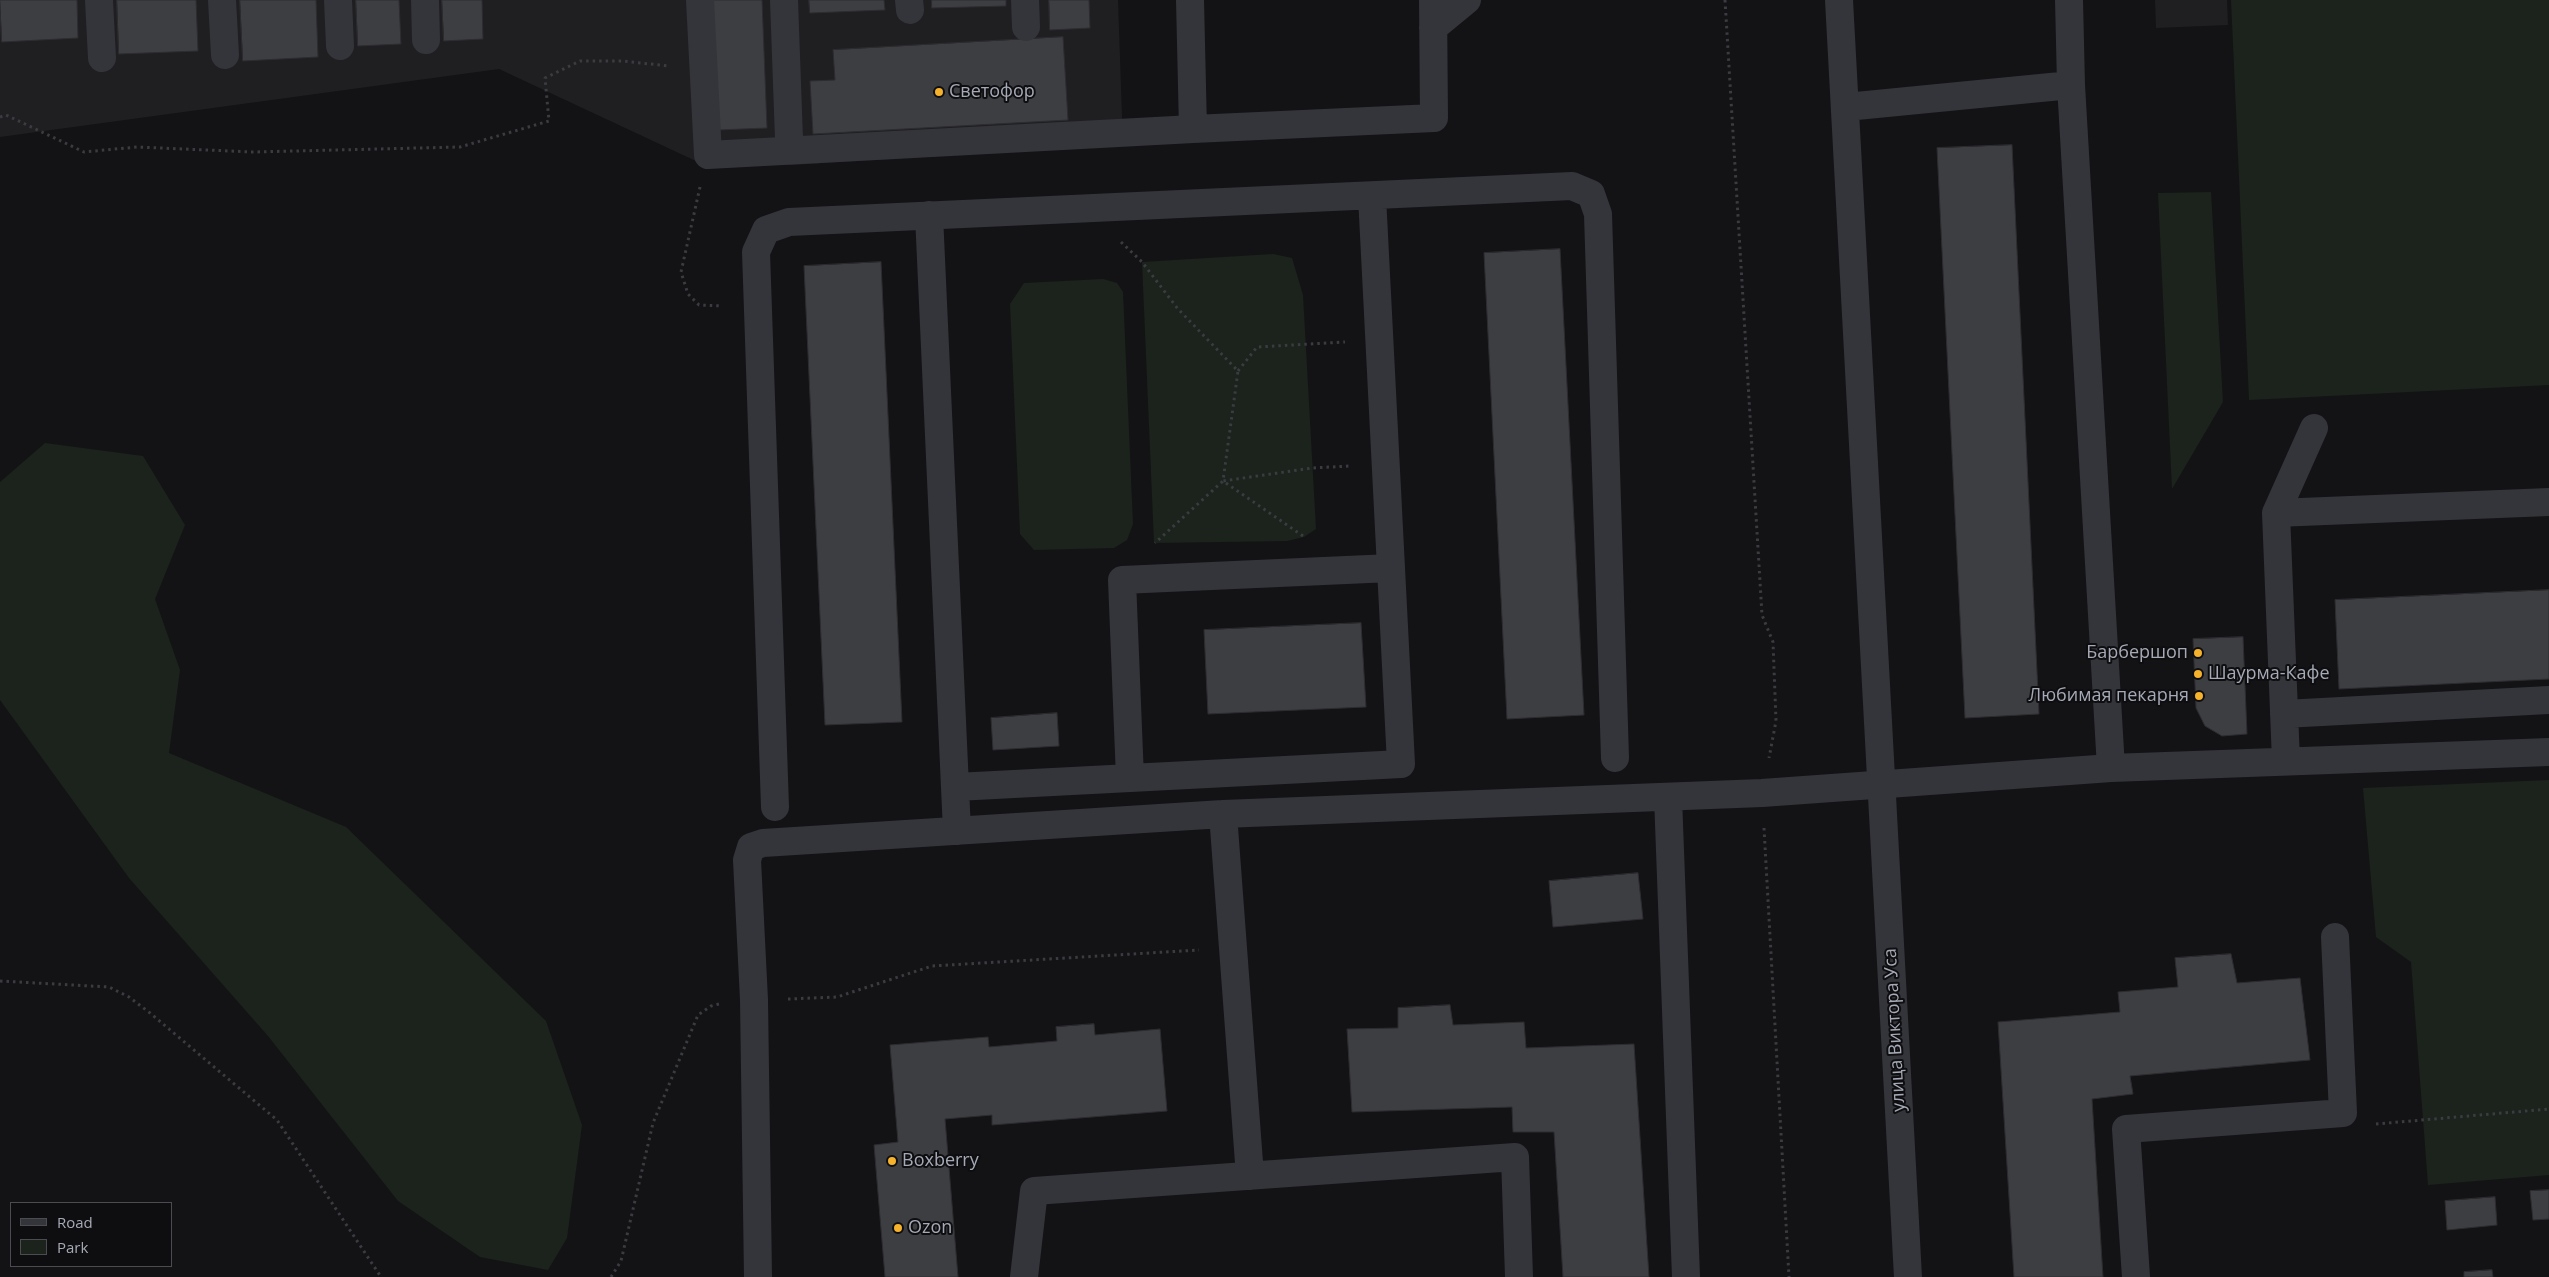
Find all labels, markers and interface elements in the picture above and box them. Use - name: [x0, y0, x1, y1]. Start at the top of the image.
- place label: Светофор: [949, 81, 1035, 103]
- marker: Светофор: [933, 86, 945, 98]
- place label: Барбершоп: [2086, 642, 2188, 664]
- marker: Барбершоп: [2192, 647, 2204, 659]
- place label: Шаурма-Кафе: [2208, 663, 2330, 685]
- marker: Шаурма-Кафе: [2192, 668, 2204, 680]
- place label: Любимая пекарня: [2028, 685, 2189, 707]
- marker: Любимая пекарня: [2193, 690, 2205, 702]
- street label: улица Виктора Уса: [1880, 948, 1910, 1112]
- place label: Boxberry: [902, 1150, 979, 1172]
- marker: Boxberry: [886, 1155, 898, 1167]
- legend: [10, 1202, 172, 1267]
- text: Road: [57, 1212, 93, 1232]
- place label: Ozon: [908, 1217, 952, 1239]
- marker: Ozon: [892, 1222, 904, 1234]
- text: Park: [57, 1237, 88, 1257]

